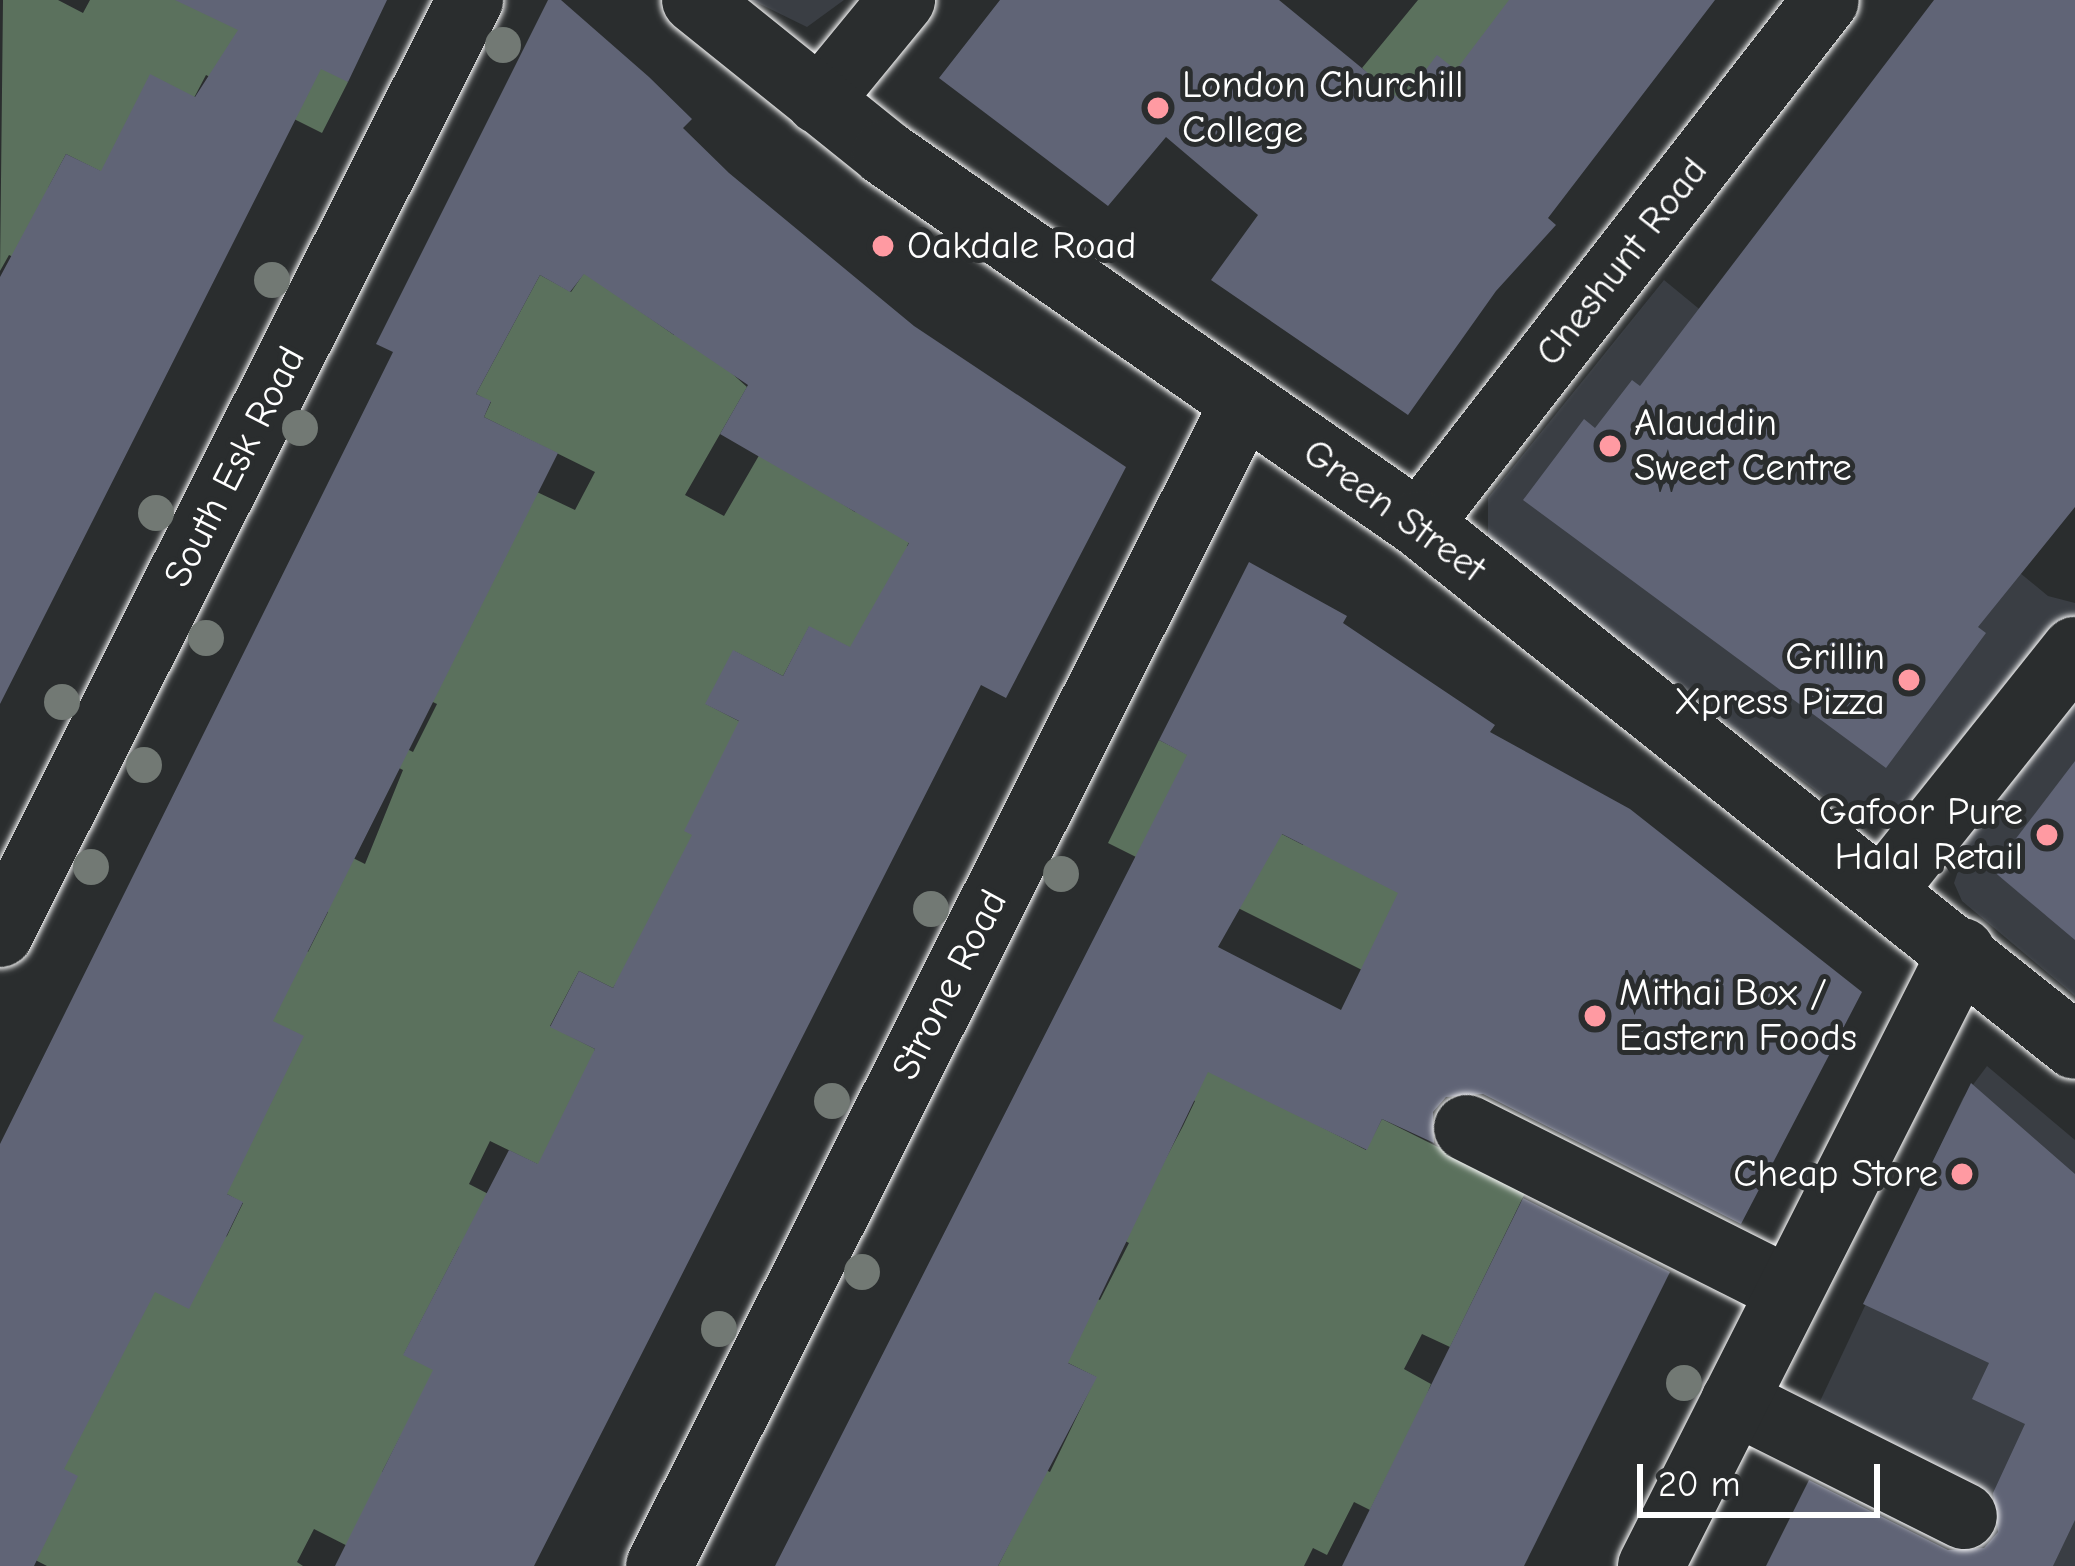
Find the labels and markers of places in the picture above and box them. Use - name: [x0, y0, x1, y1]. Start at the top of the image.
- place label: London Churchill College: [1182, 63, 1464, 154]
- marker: London Churchill College: [1145, 95, 1171, 121]
- place label: Oakdale Road: [907, 223, 1136, 269]
- marker: Oakdale Road: [870, 233, 896, 259]
- place label: Alauddin Sweet Centre: [1634, 401, 1852, 492]
- marker: Alauddin Sweet Centre: [1597, 433, 1623, 459]
- place label: Grillin Xpress Pizza: [1674, 635, 1885, 726]
- marker: Grillin Xpress Pizza: [1896, 667, 1922, 693]
- place label: Gafoor Pure Halal Retail: [1819, 790, 2023, 881]
- marker: Gafoor Pure Halal Retail: [2034, 822, 2060, 848]
- place label: Mithai Box / Eastern Foods: [1619, 971, 1857, 1062]
- marker: Mithai Box / Eastern Foods: [1582, 1003, 1608, 1029]
- place label: Cheap Store: [1733, 1151, 1938, 1197]
- marker: Cheap Store: [1949, 1161, 1975, 1187]

